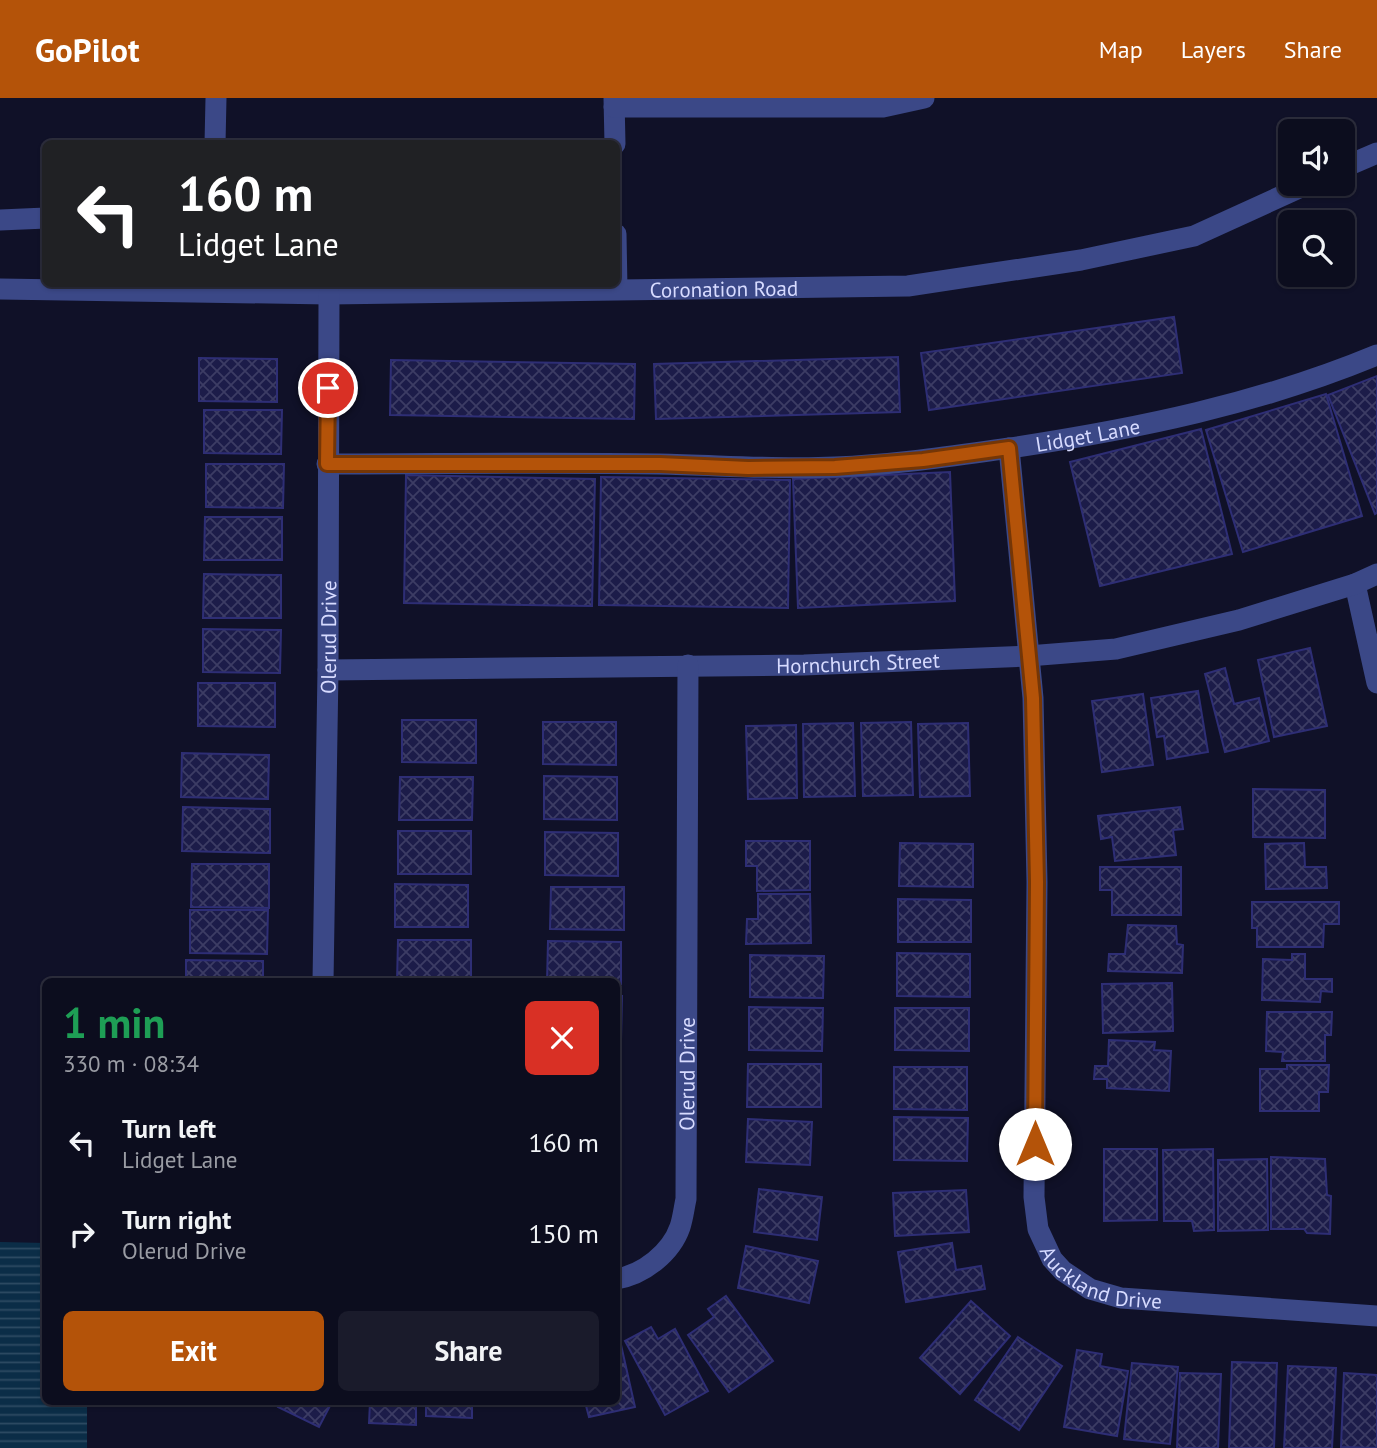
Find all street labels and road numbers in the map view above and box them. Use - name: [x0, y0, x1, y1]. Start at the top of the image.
- street label: Coronation Road: [649, 274, 798, 303]
- street label: Lidget Lane: [1034, 412, 1142, 457]
- street label: Olerud Drive: [314, 580, 342, 694]
- street label: Hornchurch Street: [776, 646, 940, 679]
- street label: Olerud Drive: [673, 1017, 700, 1131]
- street label: Auckland Drive: [1034, 1241, 1163, 1314]

